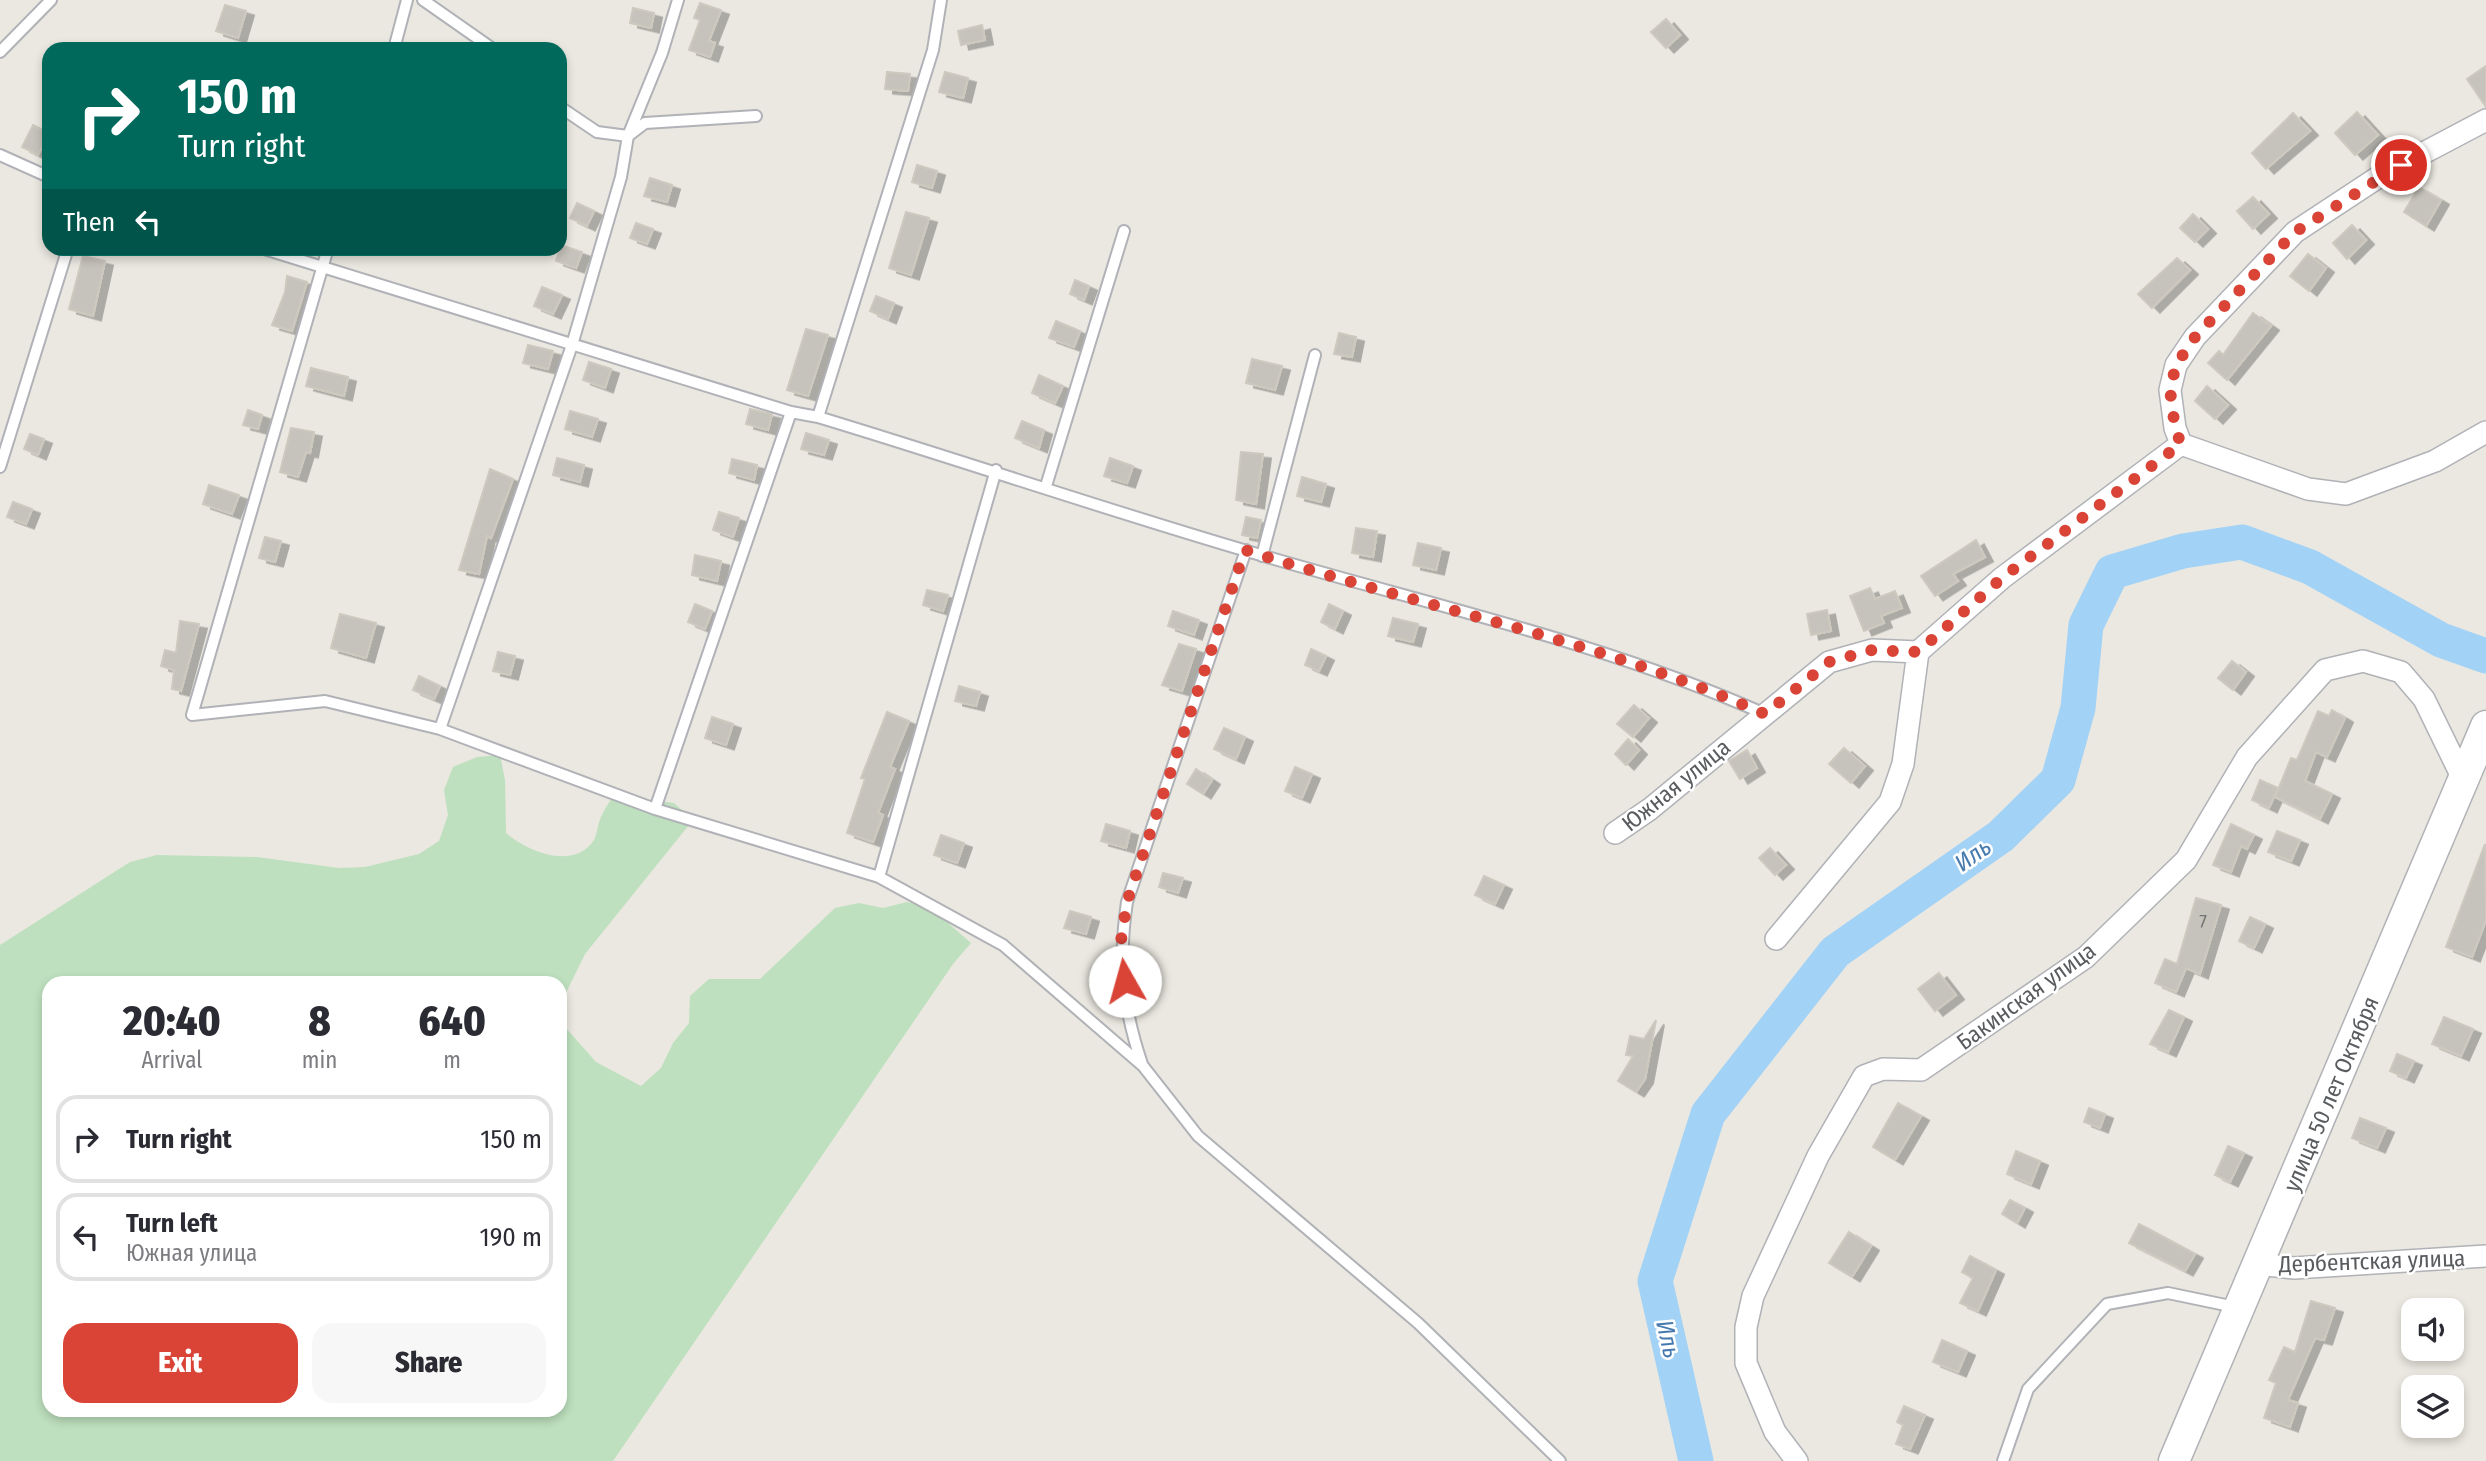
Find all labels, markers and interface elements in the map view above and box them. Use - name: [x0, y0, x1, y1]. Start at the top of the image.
- text: 150 m: [178, 67, 297, 126]
- icon: right: [63, 70, 154, 161]
- text: Turn right: [178, 127, 305, 165]
- pin: [2371, 135, 2431, 195]
- icon: arrive: [2382, 146, 2420, 184]
- icon: left: [129, 203, 167, 241]
- text: Then: [63, 207, 115, 238]
- street label: Южная улица: [1616, 733, 1736, 837]
- water label: Иль: [1949, 833, 1997, 877]
- house number: 7: [2199, 910, 2207, 933]
- street label: Бакинская улица: [1951, 936, 2101, 1056]
- position arrow: [1088, 944, 1162, 1018]
- street label: улица 50 лет Октября: [2277, 992, 2385, 1196]
- text: 20:40: [123, 996, 221, 1046]
- text: 8: [308, 996, 331, 1046]
- text: 640: [418, 996, 486, 1046]
- text: Arrival: [141, 1046, 202, 1074]
- text: min: [302, 1046, 337, 1074]
- text: m: [443, 1046, 461, 1074]
- icon: right: [67, 1120, 105, 1158]
- text: Turn right: [126, 1124, 232, 1155]
- text: 150 m: [480, 1124, 542, 1155]
- text: Turn left: [126, 1208, 218, 1239]
- icon: left: [67, 1218, 105, 1256]
- text: 190 m: [480, 1222, 542, 1253]
- text: Южная улица: [126, 1239, 257, 1267]
- street label: Дербентская улица: [2277, 1244, 2466, 1278]
- map controls: [2401, 1298, 2464, 1438]
- button: sound: [2401, 1298, 2464, 1361]
- water label: Иль: [1650, 1317, 1686, 1361]
- button: Exit: [63, 1323, 298, 1403]
- button: Share: [312, 1323, 546, 1403]
- button: layers: [2401, 1375, 2464, 1438]

